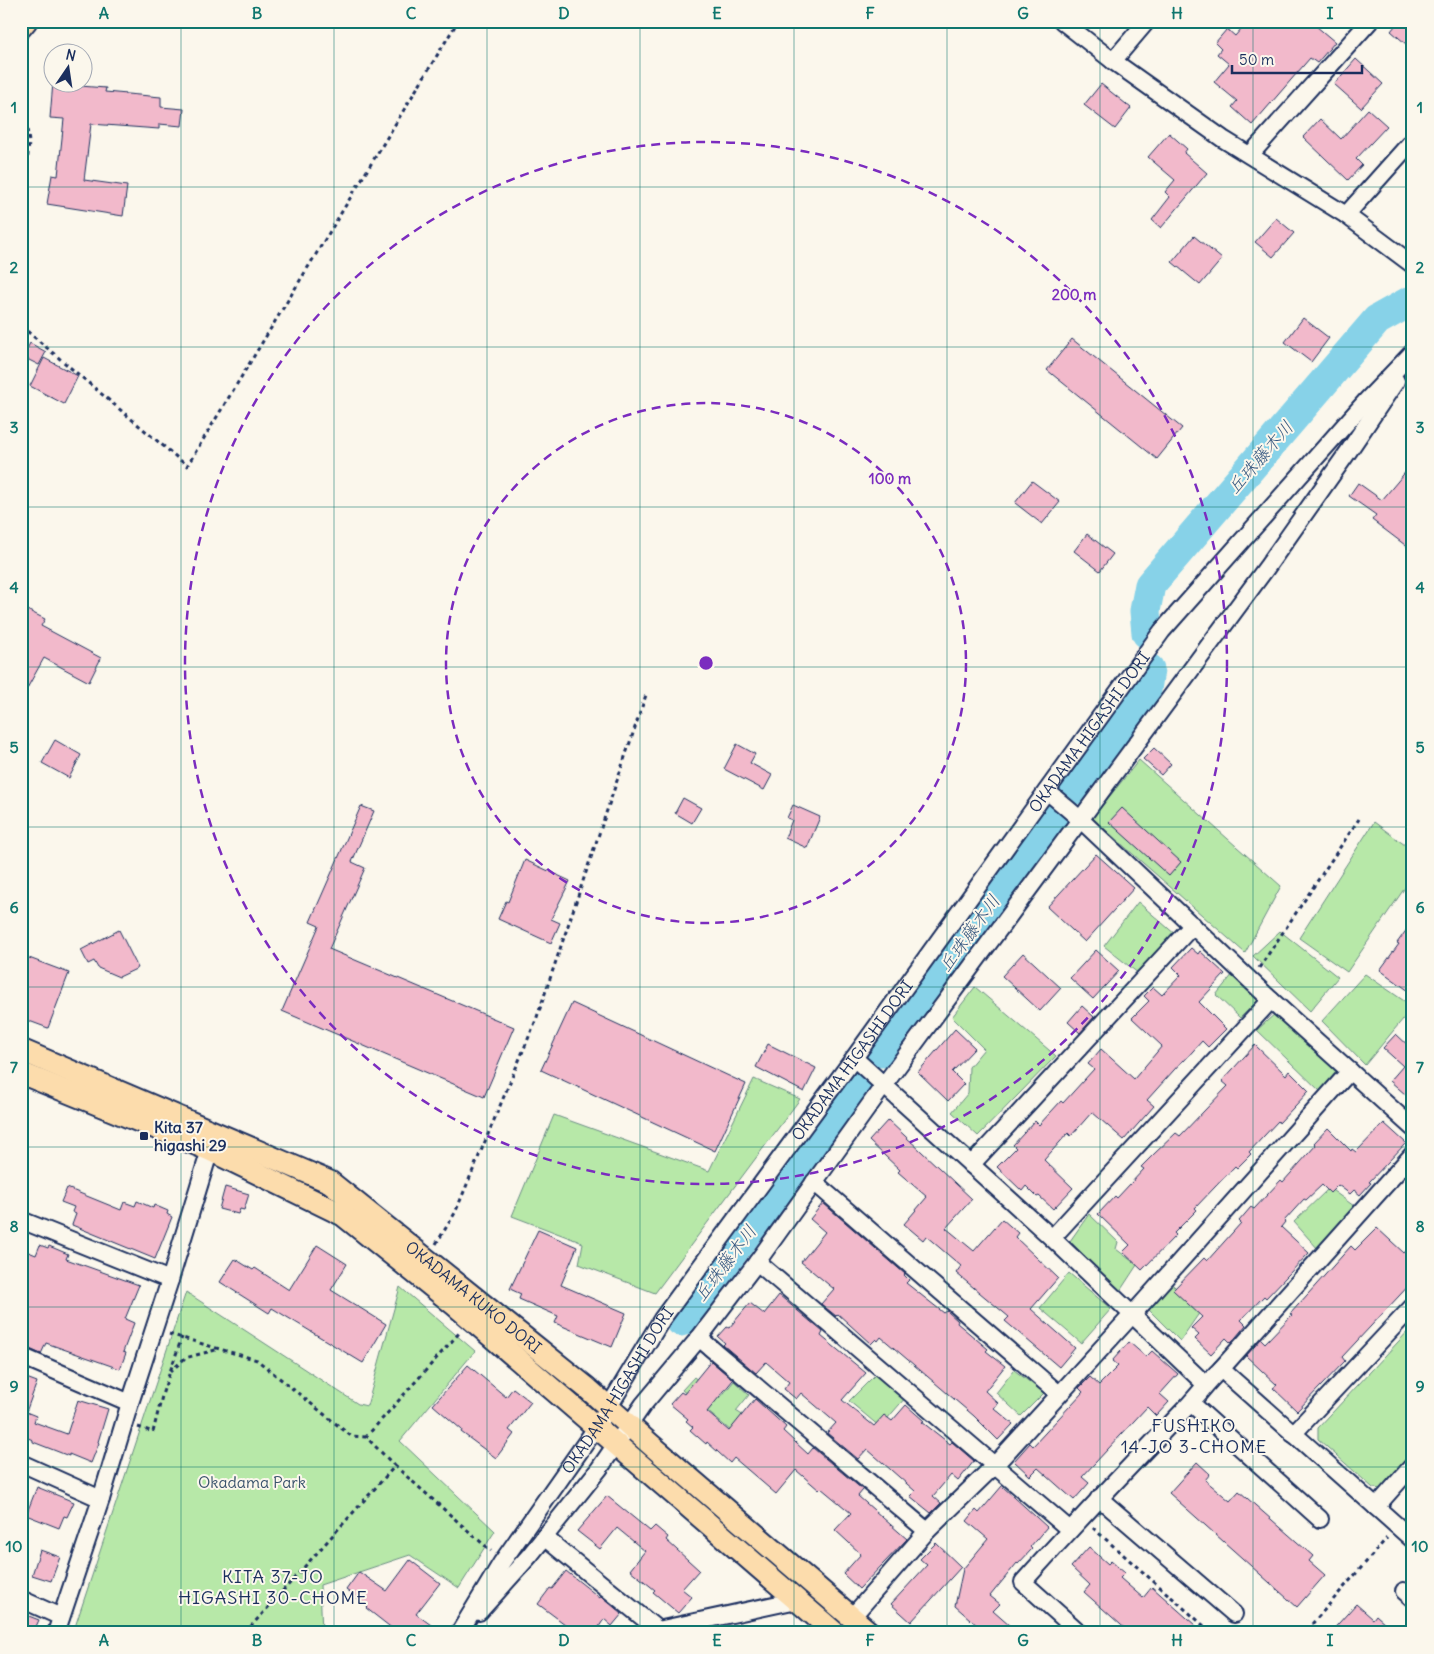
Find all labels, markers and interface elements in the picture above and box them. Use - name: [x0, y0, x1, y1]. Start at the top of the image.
- text: A: [99, 3, 109, 23]
- text: B: [252, 3, 263, 23]
- text: C: [406, 3, 417, 23]
- text: D: [558, 3, 570, 23]
- text: E: [712, 3, 722, 23]
- text: F: [865, 3, 875, 23]
- text: G: [1017, 3, 1029, 23]
- text: H: [1171, 3, 1183, 23]
- text: I: [1327, 3, 1334, 23]
- north arrow: [42, 42, 92, 92]
- scale bar: [1232, 42, 1362, 74]
- text: N: [64, 45, 78, 65]
- text: 50 m: [1239, 50, 1274, 69]
- text: 1: [11, 97, 17, 117]
- text: 1: [1417, 97, 1423, 117]
- text: 2: [10, 257, 19, 277]
- text: 2: [1416, 257, 1425, 277]
- text: 200 m: [1052, 285, 1096, 304]
- water label: 丘珠藤木川: [1222, 415, 1298, 499]
- text: 3: [9, 417, 19, 437]
- text: 3: [1415, 417, 1425, 437]
- text: 100 m: [869, 469, 911, 488]
- text: 4: [9, 577, 19, 597]
- text: 4: [1415, 577, 1425, 597]
- street label: OKADAMA HIGASHI DORI: [1024, 648, 1154, 816]
- centre of rings: [697, 654, 715, 672]
- text: 5: [9, 737, 19, 757]
- text: 5: [1415, 737, 1425, 757]
- water label: 丘珠藤木川: [933, 890, 1005, 976]
- text: 6: [9, 897, 19, 917]
- text: 6: [1415, 897, 1425, 917]
- street label: OKADAMA HIGASHI DORI: [787, 976, 917, 1144]
- text: 7: [10, 1057, 18, 1077]
- text: 7: [1416, 1057, 1424, 1077]
- place label: Kita 37 higashi 29: [154, 1117, 227, 1156]
- marker: Kita 37 higashi 29: [138, 1130, 150, 1142]
- text: 8: [9, 1216, 19, 1236]
- text: 8: [1415, 1216, 1425, 1236]
- water label: 丘珠藤木川: [689, 1220, 761, 1306]
- street label: OKADAMA KUKO DORI: [402, 1237, 546, 1358]
- street label: OKADAMA HIGASHI DORI: [557, 1303, 678, 1477]
- text: 9: [9, 1376, 19, 1396]
- text: 9: [1415, 1376, 1425, 1396]
- district label: FUSHIKO 14-JO 3-CHOME: [1121, 1414, 1267, 1458]
- park label: Okadama Park: [198, 1472, 306, 1492]
- text: 10: [6, 1536, 22, 1556]
- text: 10: [1412, 1536, 1428, 1556]
- district label: KITA 37-JO HIGASHI 30-CHOME: [178, 1565, 368, 1609]
- text: A: [99, 1630, 109, 1650]
- text: B: [252, 1630, 263, 1650]
- text: C: [406, 1630, 417, 1650]
- text: D: [558, 1630, 570, 1650]
- text: E: [712, 1630, 722, 1650]
- text: F: [865, 1630, 875, 1650]
- text: G: [1017, 1630, 1029, 1650]
- text: H: [1171, 1630, 1183, 1650]
- text: I: [1327, 1630, 1334, 1650]

